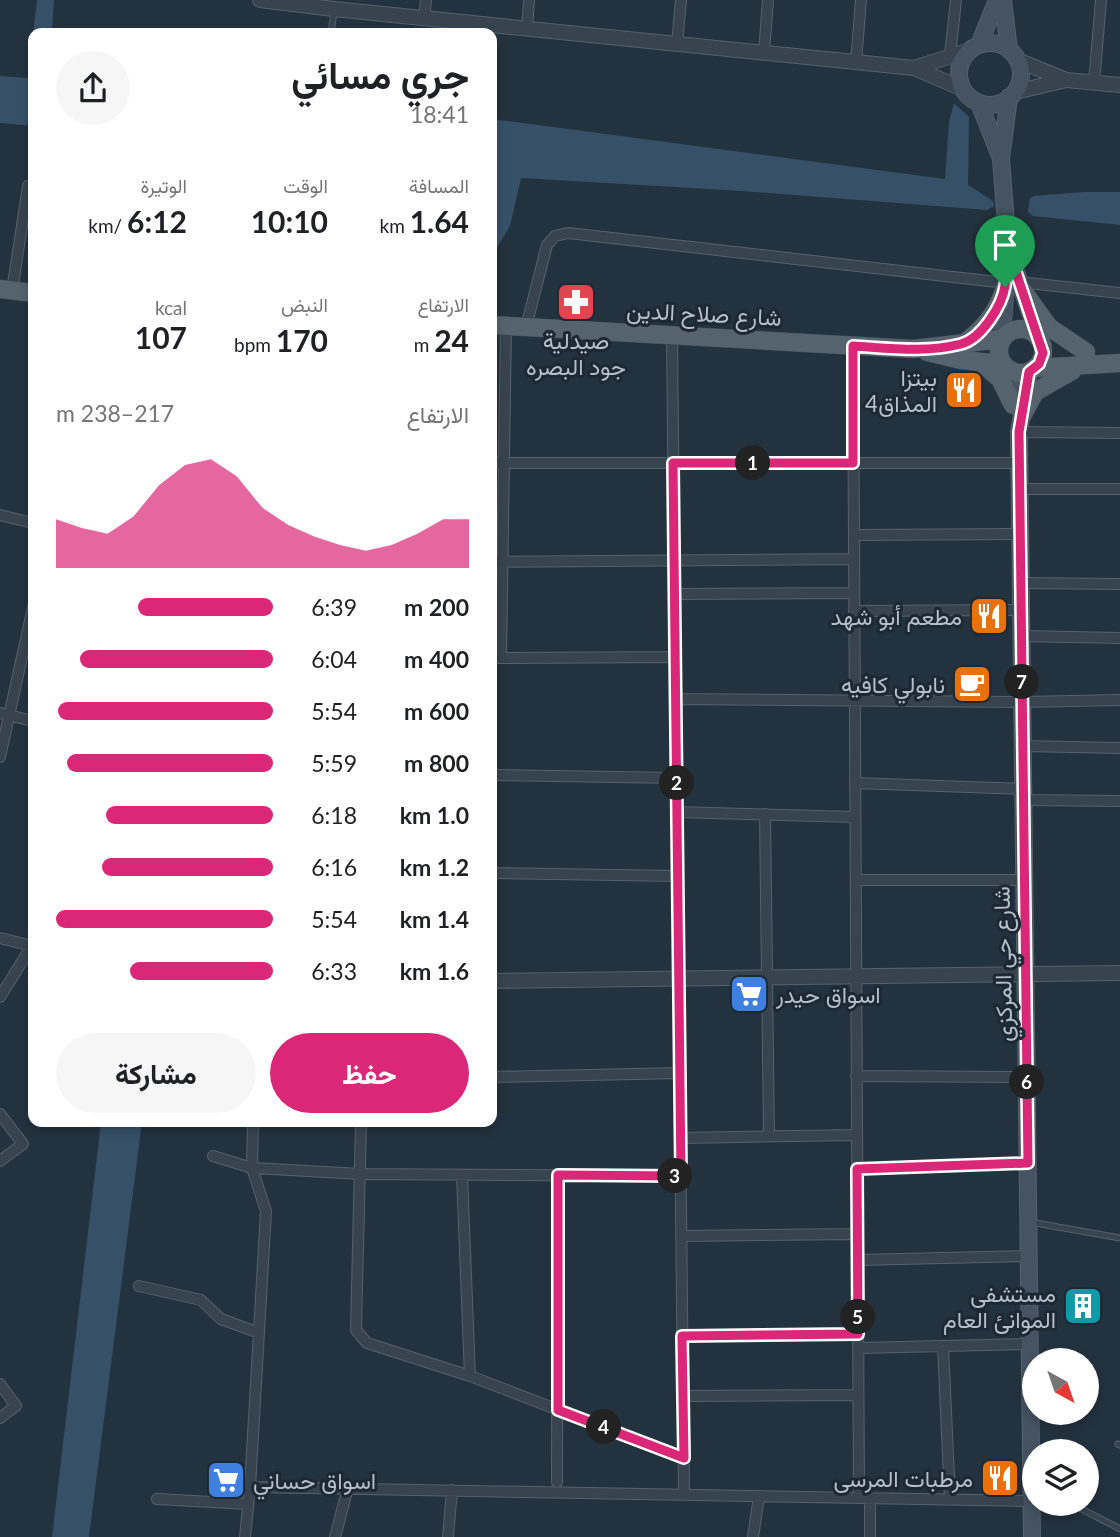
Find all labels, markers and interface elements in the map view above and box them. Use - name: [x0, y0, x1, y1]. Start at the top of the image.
- button: share: [56, 51, 130, 125]
- text: جري مسائي: [291, 51, 469, 97]
- text: 18:41: [410, 100, 469, 128]
- text: الوتيرة: [141, 174, 187, 197]
- text: الوقت: [283, 174, 328, 197]
- text: المسافة: [409, 174, 469, 197]
- text: 6:12: [127, 203, 187, 239]
- text: 10:10: [251, 203, 328, 239]
- text: 1.64: [410, 203, 469, 239]
- text: /km: [88, 214, 127, 237]
- text: km: [380, 214, 410, 237]
- pin: [975, 215, 1035, 287]
- icon: arrive: [986, 226, 1024, 264]
- pharmacy icon: صيدلية جود البصره: [555, 281, 597, 323]
- text: النبض: [281, 293, 328, 316]
- text: الارتفاع: [417, 293, 469, 316]
- street label: شارع صلاح الدين: [626, 295, 782, 334]
- text: kcal: [155, 296, 187, 319]
- text: 107: [135, 319, 187, 355]
- text: 170: [276, 322, 328, 358]
- text: 24: [434, 322, 469, 358]
- place label: صيدلية جود البصره: [526, 326, 626, 382]
- text: bpm: [234, 333, 276, 356]
- text: m: [414, 333, 434, 356]
- place label: بيتزا المذاق4: [865, 363, 937, 417]
- restaurant icon: بيتزا المذاق4: [943, 369, 985, 411]
- text: 217–238 m: [56, 399, 174, 427]
- text: الارتفاع: [407, 400, 469, 428]
- pin: 1: [736, 446, 770, 480]
- text: 1: [747, 451, 758, 474]
- text: 6:39: [311, 593, 357, 621]
- text: 200 m: [404, 593, 469, 621]
- restaurant icon: مطعم أبو شهد: [968, 595, 1010, 637]
- place label: مطعم أبو شهد: [831, 602, 962, 632]
- text: 6:04: [311, 645, 357, 673]
- text: 400 m: [404, 645, 469, 673]
- cafe icon: نابولي كافيه: [951, 663, 993, 705]
- pin: 7: [1004, 664, 1040, 700]
- place label: نابولي كافيه: [841, 670, 945, 704]
- text: 7: [1016, 670, 1027, 693]
- text: 5:54: [311, 697, 357, 725]
- text: 600 m: [404, 697, 469, 725]
- text: 5:59: [311, 749, 357, 777]
- text: 800 m: [404, 749, 469, 777]
- pin: 2: [660, 766, 694, 800]
- text: 2: [671, 771, 682, 794]
- text: 6:18: [311, 801, 357, 829]
- text: 1.0 km: [400, 801, 469, 829]
- text: 6:16: [311, 853, 357, 881]
- text: 1.2 km: [400, 853, 469, 881]
- street label: شارع حي المركزي: [987, 886, 1023, 1042]
- text: 5:54: [311, 905, 357, 933]
- text: 1.4 km: [400, 905, 469, 933]
- text: 6:33: [311, 957, 357, 985]
- text: 1.6 km: [400, 957, 469, 985]
- supermarket icon: اسواق حيدر: [728, 973, 770, 1015]
- place label: اسواق حيدر: [775, 980, 881, 1010]
- button: مشاركة: [56, 1033, 256, 1113]
- button: حفظ: [270, 1033, 469, 1113]
- pin: 6: [1010, 1064, 1044, 1100]
- text: 6: [1021, 1070, 1032, 1093]
- pin: 3: [658, 1158, 692, 1194]
- text: 3: [669, 1164, 680, 1187]
- place label: مستشفى الموانئ العام: [943, 1279, 1056, 1335]
- building icon: مستشفى الموانئ العام: [1062, 1285, 1104, 1327]
- pin: 5: [840, 1300, 876, 1334]
- text: 5: [852, 1305, 863, 1328]
- north arrow: [1022, 1348, 1099, 1424]
- map controls: [1022, 1348, 1099, 1516]
- pin: 4: [586, 1410, 622, 1444]
- text: 4: [598, 1415, 609, 1438]
- button: layers: [1022, 1439, 1099, 1516]
- restaurant icon: مرطبات المرسى: [979, 1457, 1021, 1499]
- supermarket icon: اسواق حساني: [205, 1459, 247, 1501]
- place label: مرطبات المرسى: [833, 1464, 973, 1494]
- place label: اسواق حساني: [253, 1466, 376, 1500]

